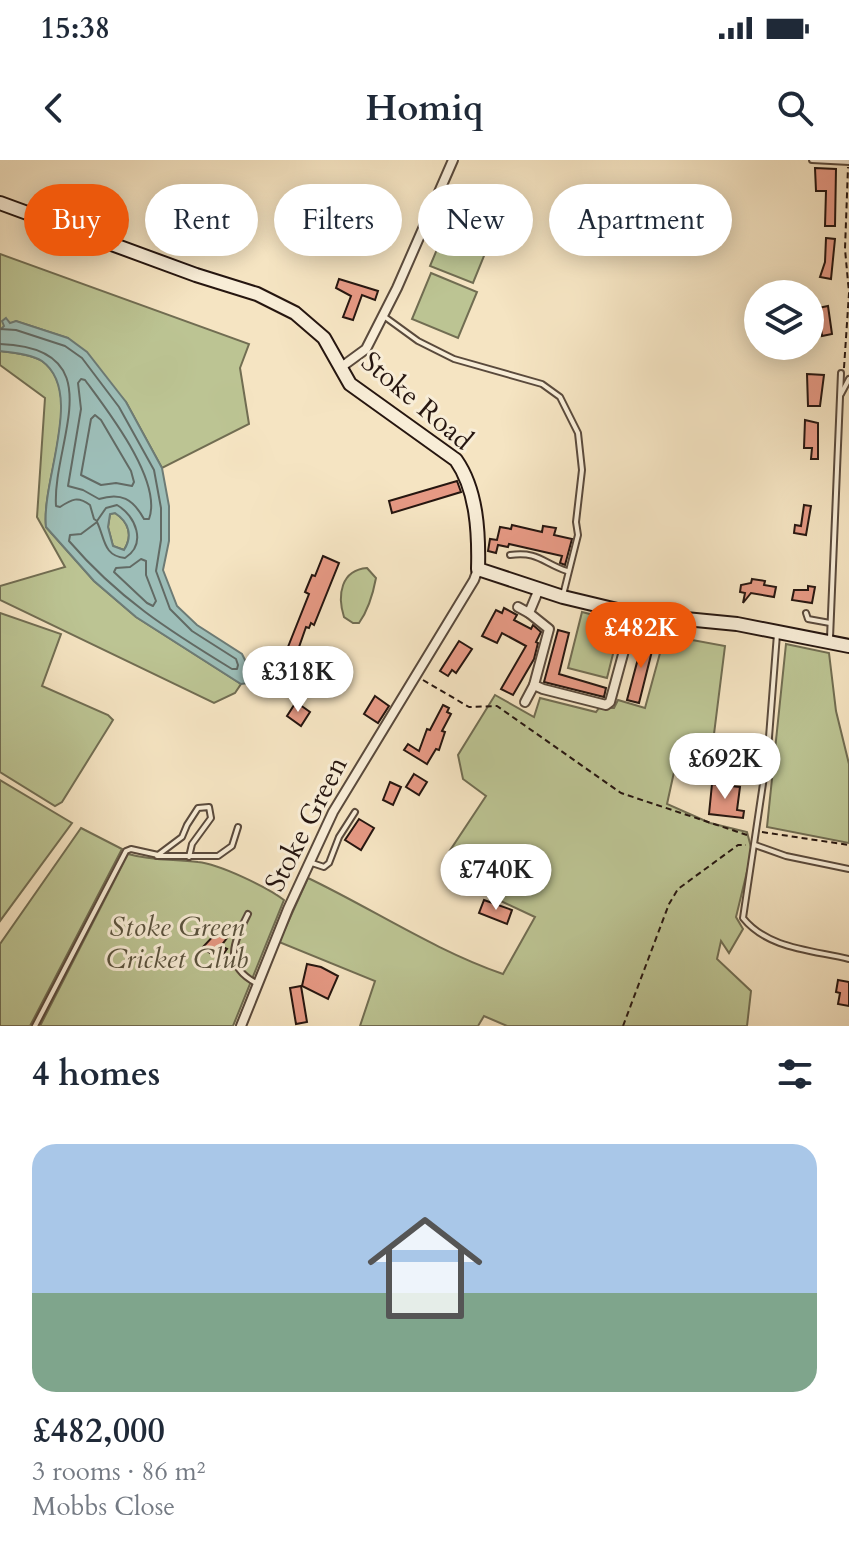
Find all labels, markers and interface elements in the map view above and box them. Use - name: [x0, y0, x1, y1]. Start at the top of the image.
- text: 15:38: [40, 8, 110, 49]
- text: Homiq: [366, 84, 483, 133]
- icon: back: [32, 86, 76, 130]
- icon: search: [773, 86, 817, 130]
- chip: Buy: [24, 184, 129, 256]
- chip: Rent: [145, 184, 258, 256]
- chip: Filters: [274, 184, 402, 256]
- chip: New: [418, 184, 533, 256]
- chip: Apartment: [549, 184, 732, 256]
- map controls: [744, 280, 824, 360]
- button: layers: [744, 280, 824, 360]
- street label: Stoke Road: [353, 343, 481, 459]
- pin: £482K: [585, 602, 697, 670]
- text: £482K: [603, 610, 679, 645]
- pin: £318K: [242, 646, 354, 714]
- text: £318K: [260, 654, 336, 689]
- pin: £692K: [669, 733, 781, 801]
- text: £692K: [687, 741, 763, 776]
- street label: Stoke Green: [256, 750, 356, 898]
- pin: £740K: [440, 844, 552, 912]
- text: £740K: [458, 852, 534, 887]
- park label: Stoke Green Cricket Club: [106, 908, 248, 978]
- text: 4 homes: [32, 1051, 160, 1097]
- icon: filters: [773, 1052, 817, 1096]
- icon: home: [353, 1196, 497, 1340]
- text: £482,000: [32, 1408, 165, 1454]
- text: 3 rooms · 86 m²: [32, 1454, 205, 1489]
- text: Mobbs Close: [32, 1489, 175, 1524]

